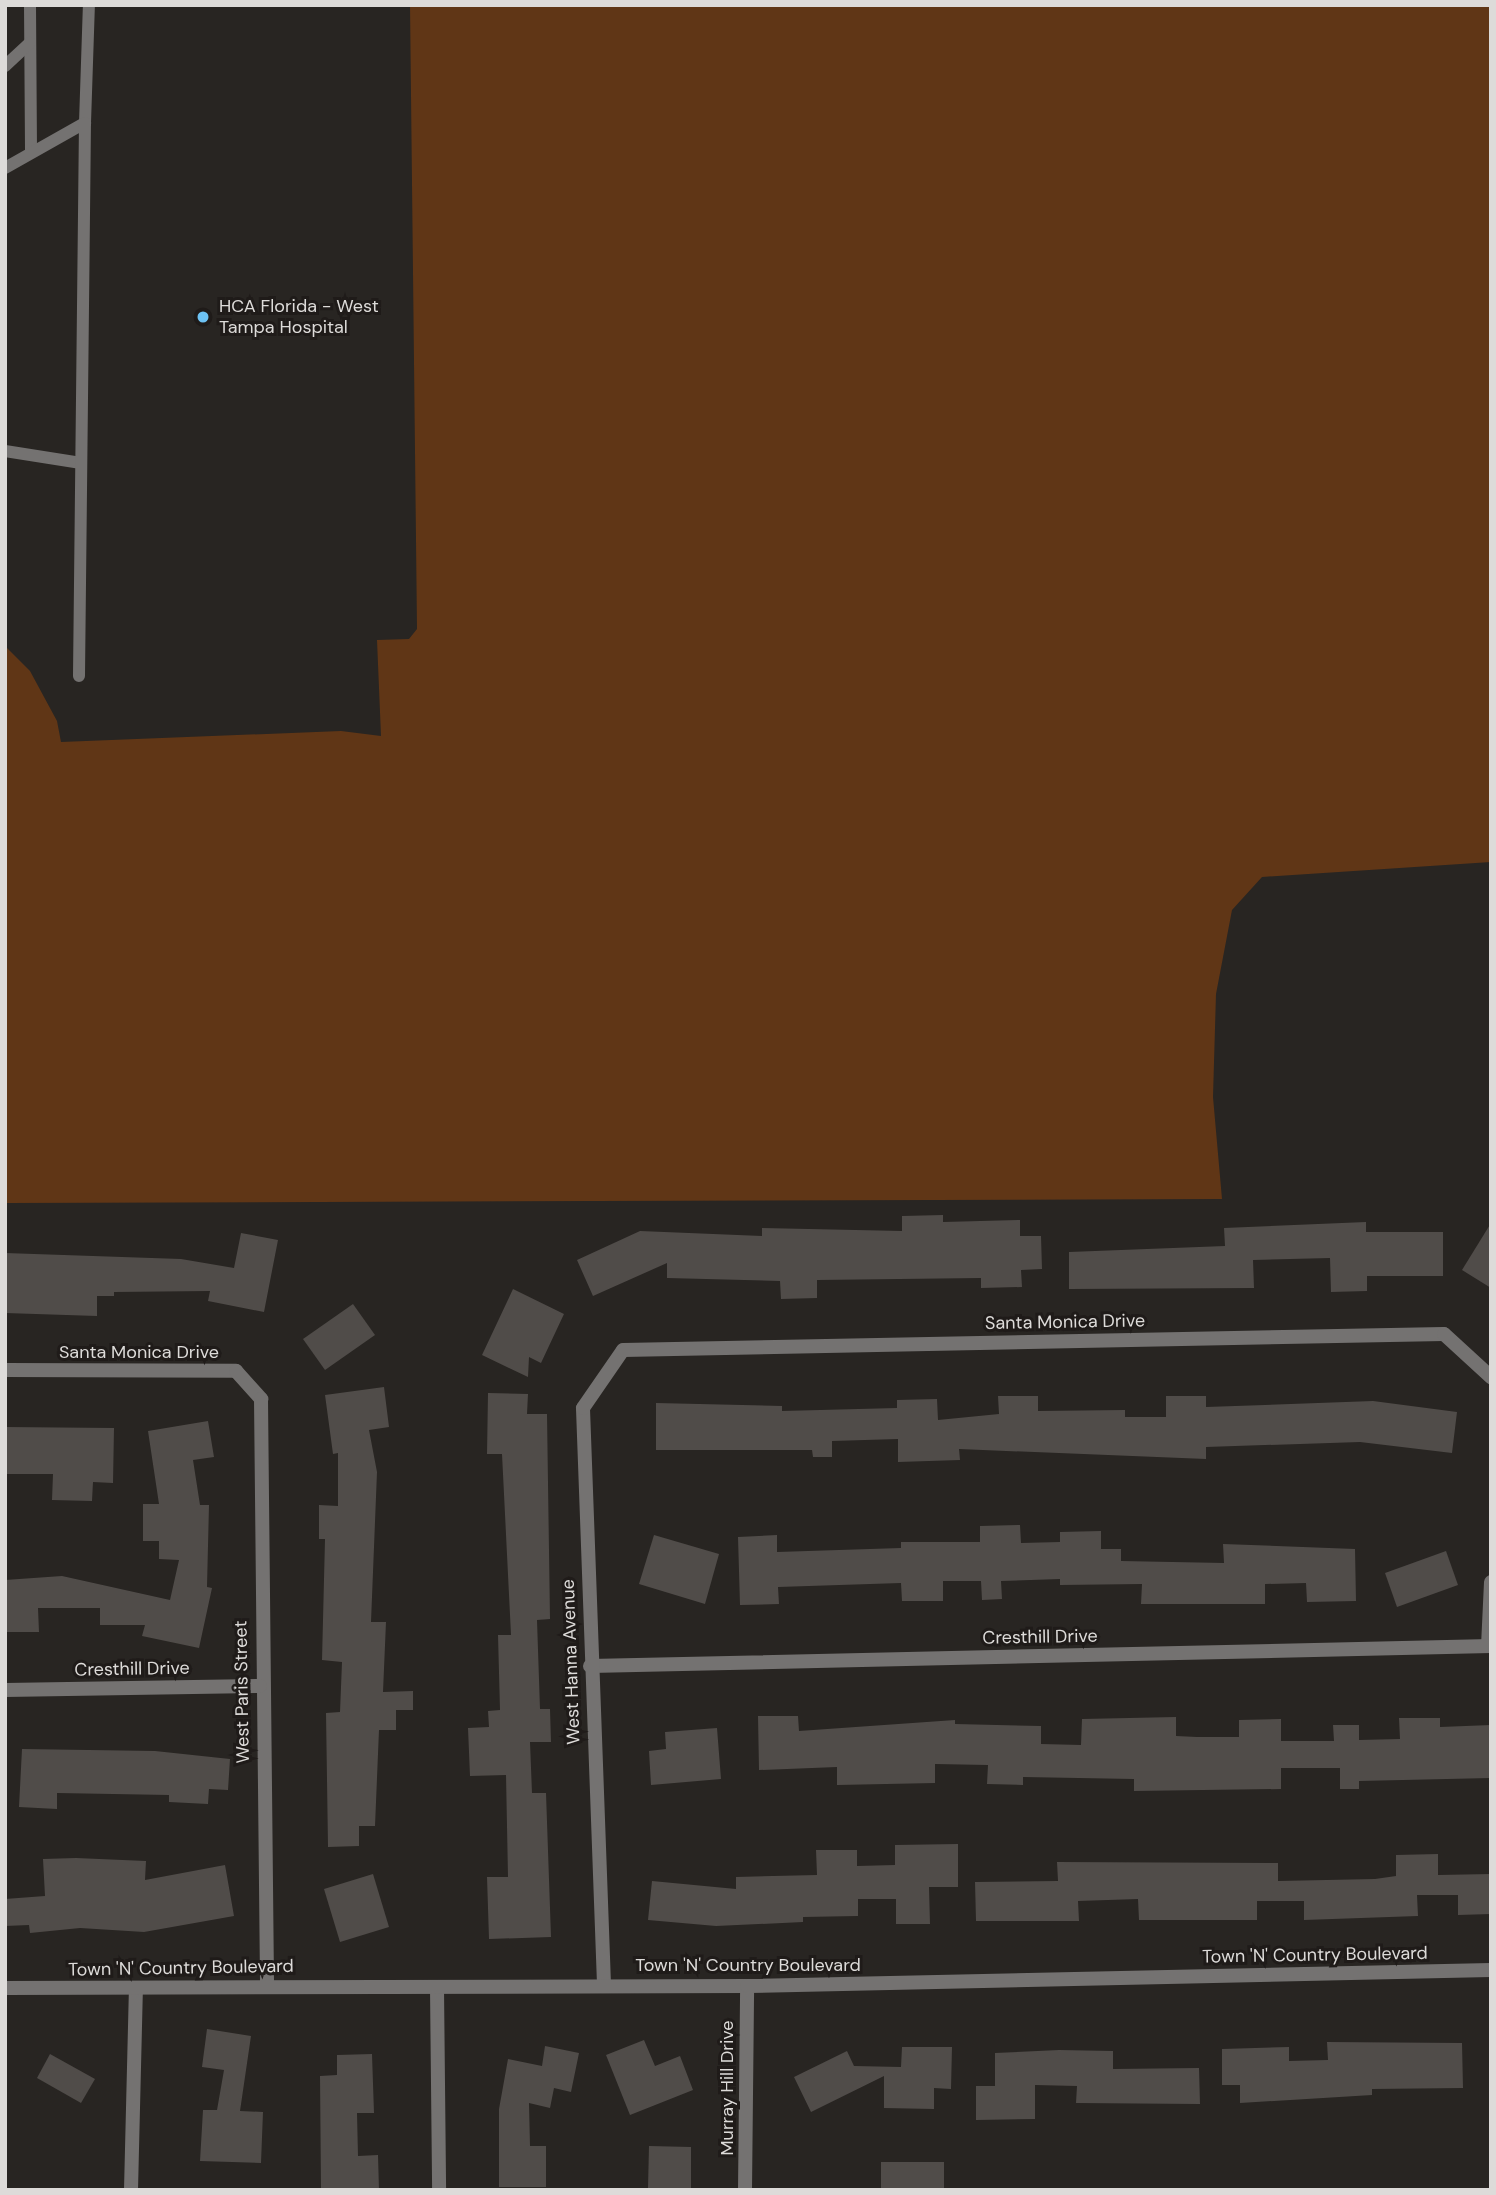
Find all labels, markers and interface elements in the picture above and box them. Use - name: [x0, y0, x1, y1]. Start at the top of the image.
- place label: HCA Florida - West Tampa Hospital: [219, 296, 379, 338]
- marker: HCA Florida - West Tampa Hospital: [193, 307, 213, 327]
- street label: Santa Monica Drive: [985, 1310, 1145, 1334]
- street label: Santa Monica Drive: [59, 1341, 219, 1363]
- street label: West Hanna Avenue: [557, 1579, 585, 1745]
- street label: West Paris Street: [230, 1620, 254, 1764]
- street label: Cresthill Drive: [982, 1625, 1098, 1649]
- street label: Cresthill Drive: [74, 1657, 190, 1681]
- street label: Town 'N' Country Boulevard: [1202, 1942, 1428, 1968]
- street label: Town 'N' Country Boulevard: [635, 1954, 861, 1976]
- street label: Town 'N' Country Boulevard: [68, 1955, 294, 1981]
- street label: Murray Hill Drive: [716, 2020, 738, 2156]

